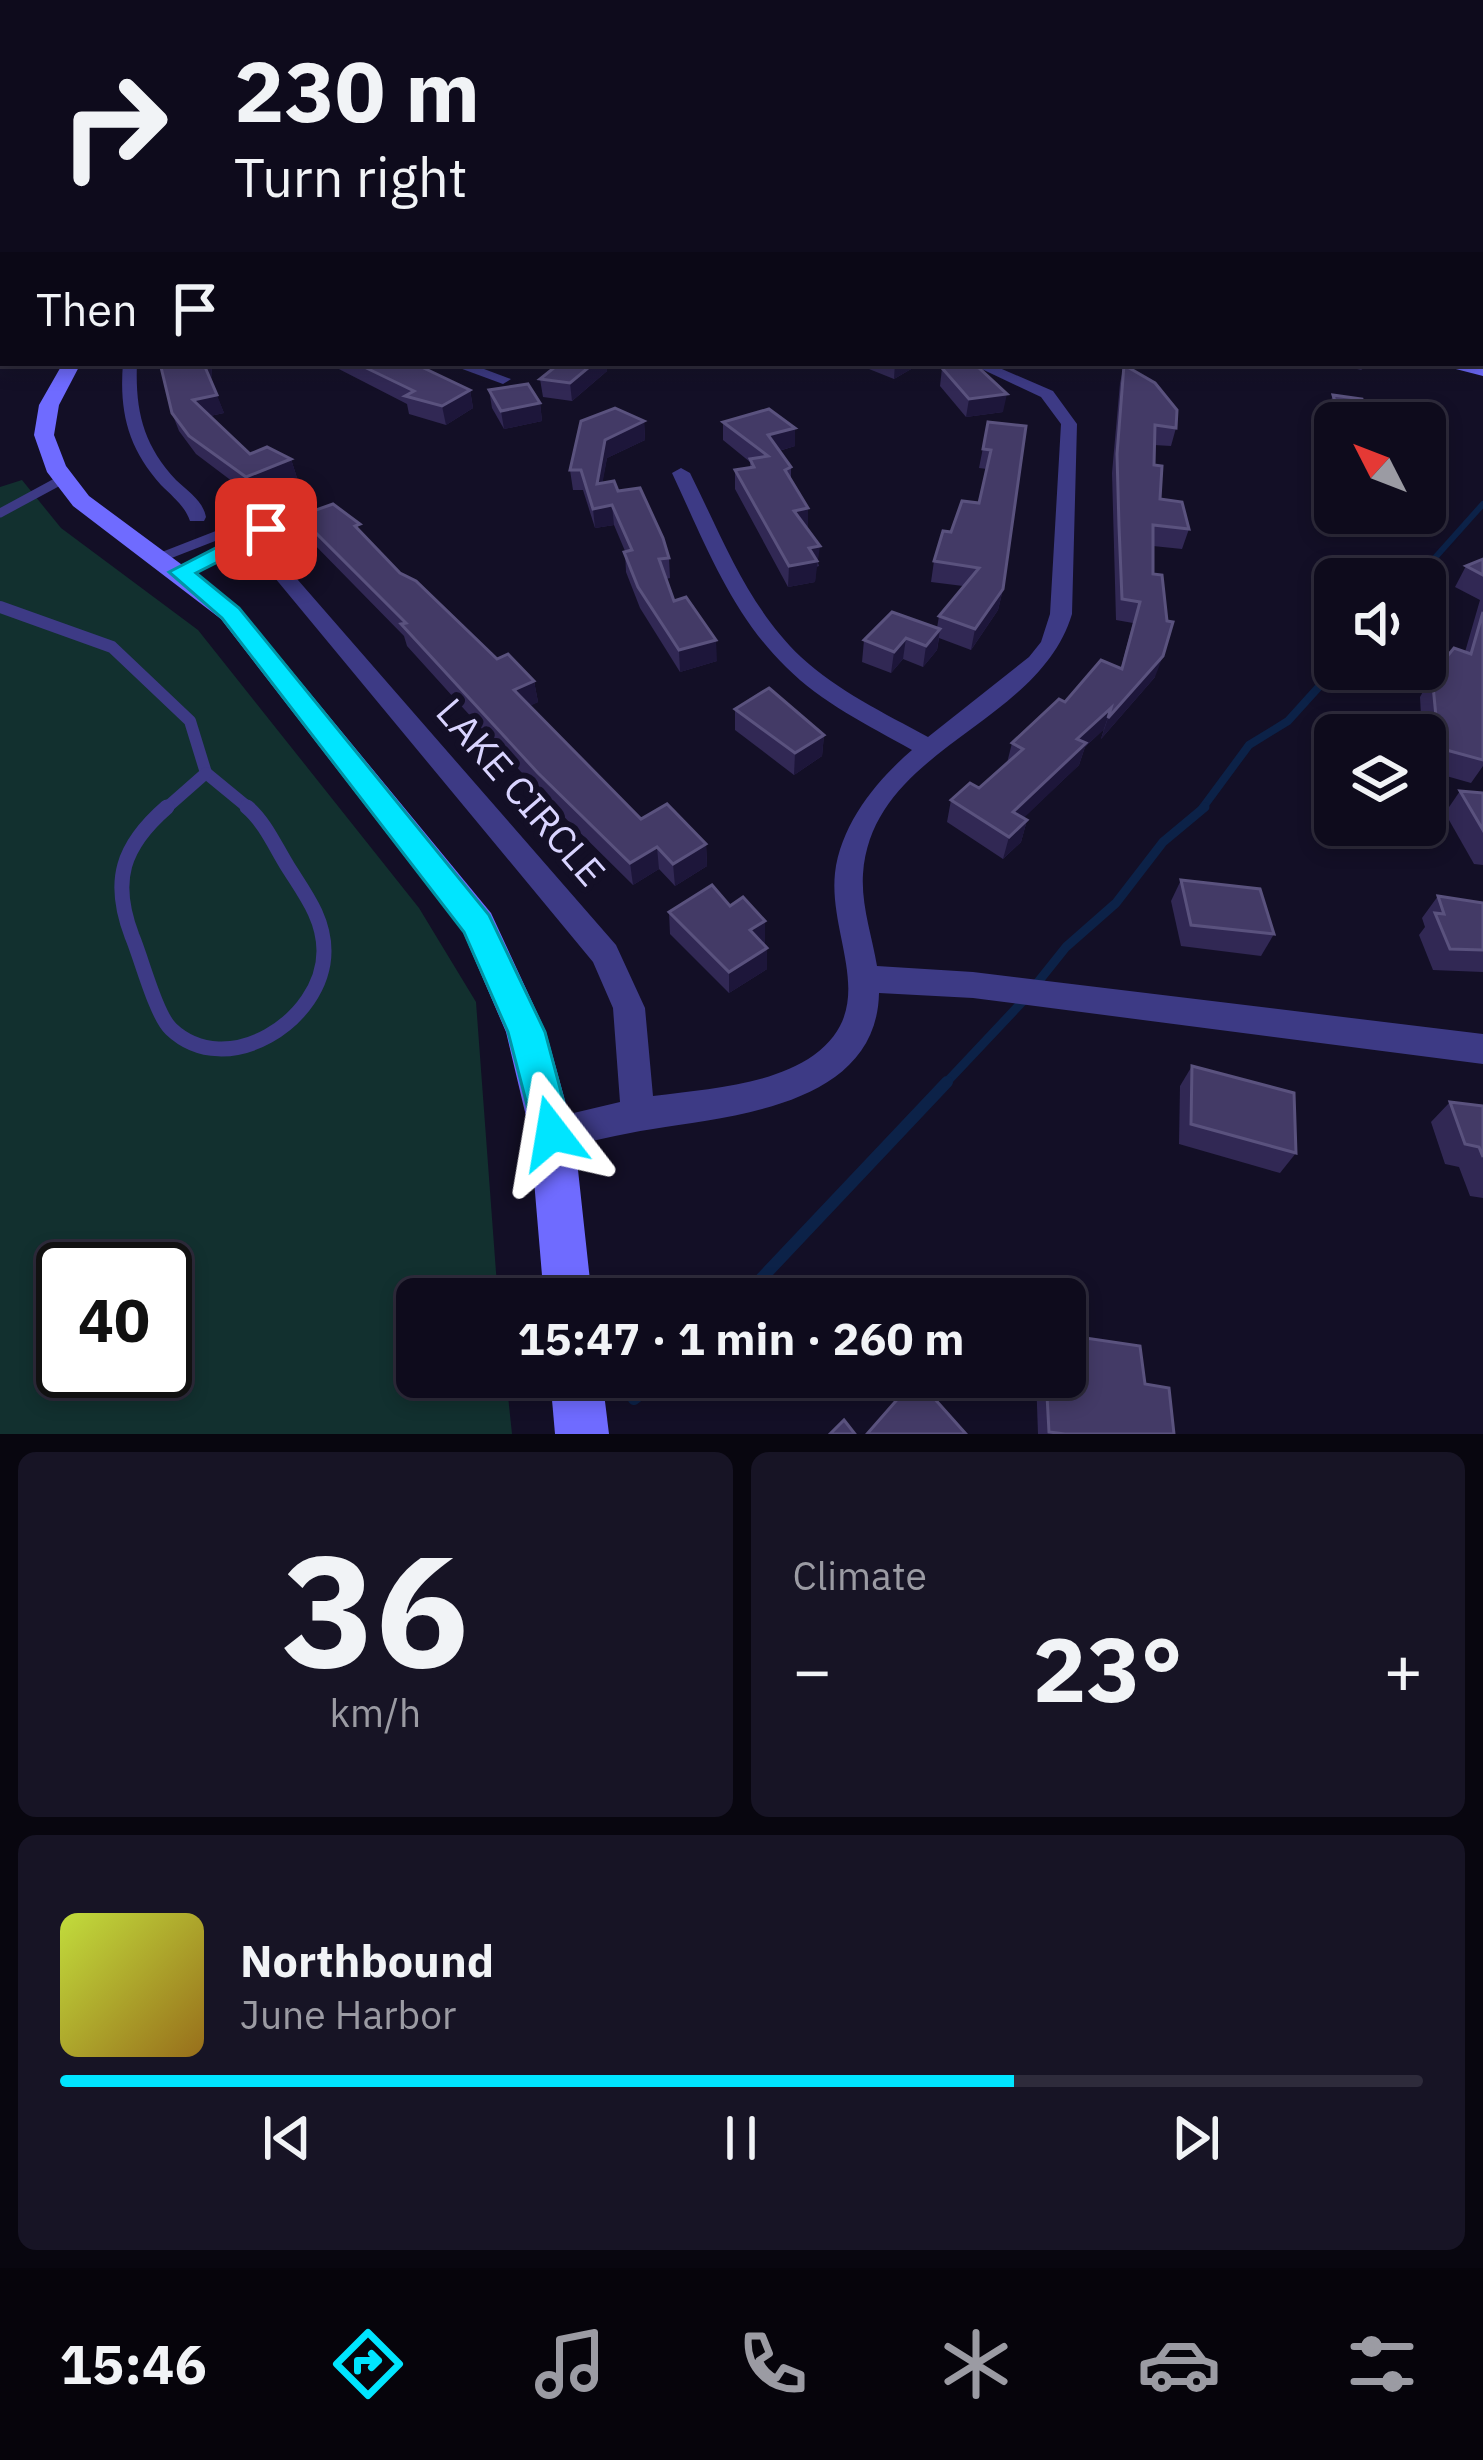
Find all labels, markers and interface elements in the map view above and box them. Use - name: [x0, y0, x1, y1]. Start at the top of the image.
- text: 230 m: [234, 36, 480, 145]
- icon: right: [36, 48, 192, 204]
- text: Turn right: [234, 142, 468, 212]
- icon: arrive: [162, 276, 228, 342]
- text: Then: [36, 280, 138, 338]
- north arrow: [1314, 402, 1446, 534]
- map controls: [1314, 402, 1446, 846]
- pin: [215, 478, 317, 580]
- icon: arrive: [233, 496, 299, 562]
- button: sound: [1314, 558, 1446, 690]
- street label: LAKE CIRCLE: [426, 687, 617, 896]
- button: layers: [1314, 714, 1446, 846]
- position arrow: [489, 1070, 615, 1196]
- speed limit sign: 40: [36, 1242, 192, 1398]
- text: 15:47 · 1 min · 260 m: [518, 1309, 964, 1367]
- text: 36: [282, 1507, 469, 1710]
- text: Climate: [793, 1550, 927, 1601]
- text: 23°: [1033, 1610, 1183, 1727]
- text: −: [793, 1626, 832, 1712]
- text: +: [1383, 1626, 1423, 1712]
- text: km/h: [329, 1687, 421, 1738]
- text: Northbound: [240, 1931, 494, 1989]
- text: June Harbor: [240, 1989, 456, 2040]
- icon: previous: [254, 2105, 320, 2171]
- icon: pause: [708, 2105, 774, 2171]
- icon: next: [1163, 2105, 1229, 2171]
- icon: directions: [326, 2322, 410, 2406]
- icon: music: [528, 2322, 612, 2406]
- icon: phone: [731, 2322, 815, 2406]
- icon: climate: [934, 2322, 1018, 2406]
- icon: car: [1137, 2322, 1221, 2406]
- icon: filters: [1340, 2322, 1424, 2406]
- text: 15:46: [59, 2329, 207, 2399]

